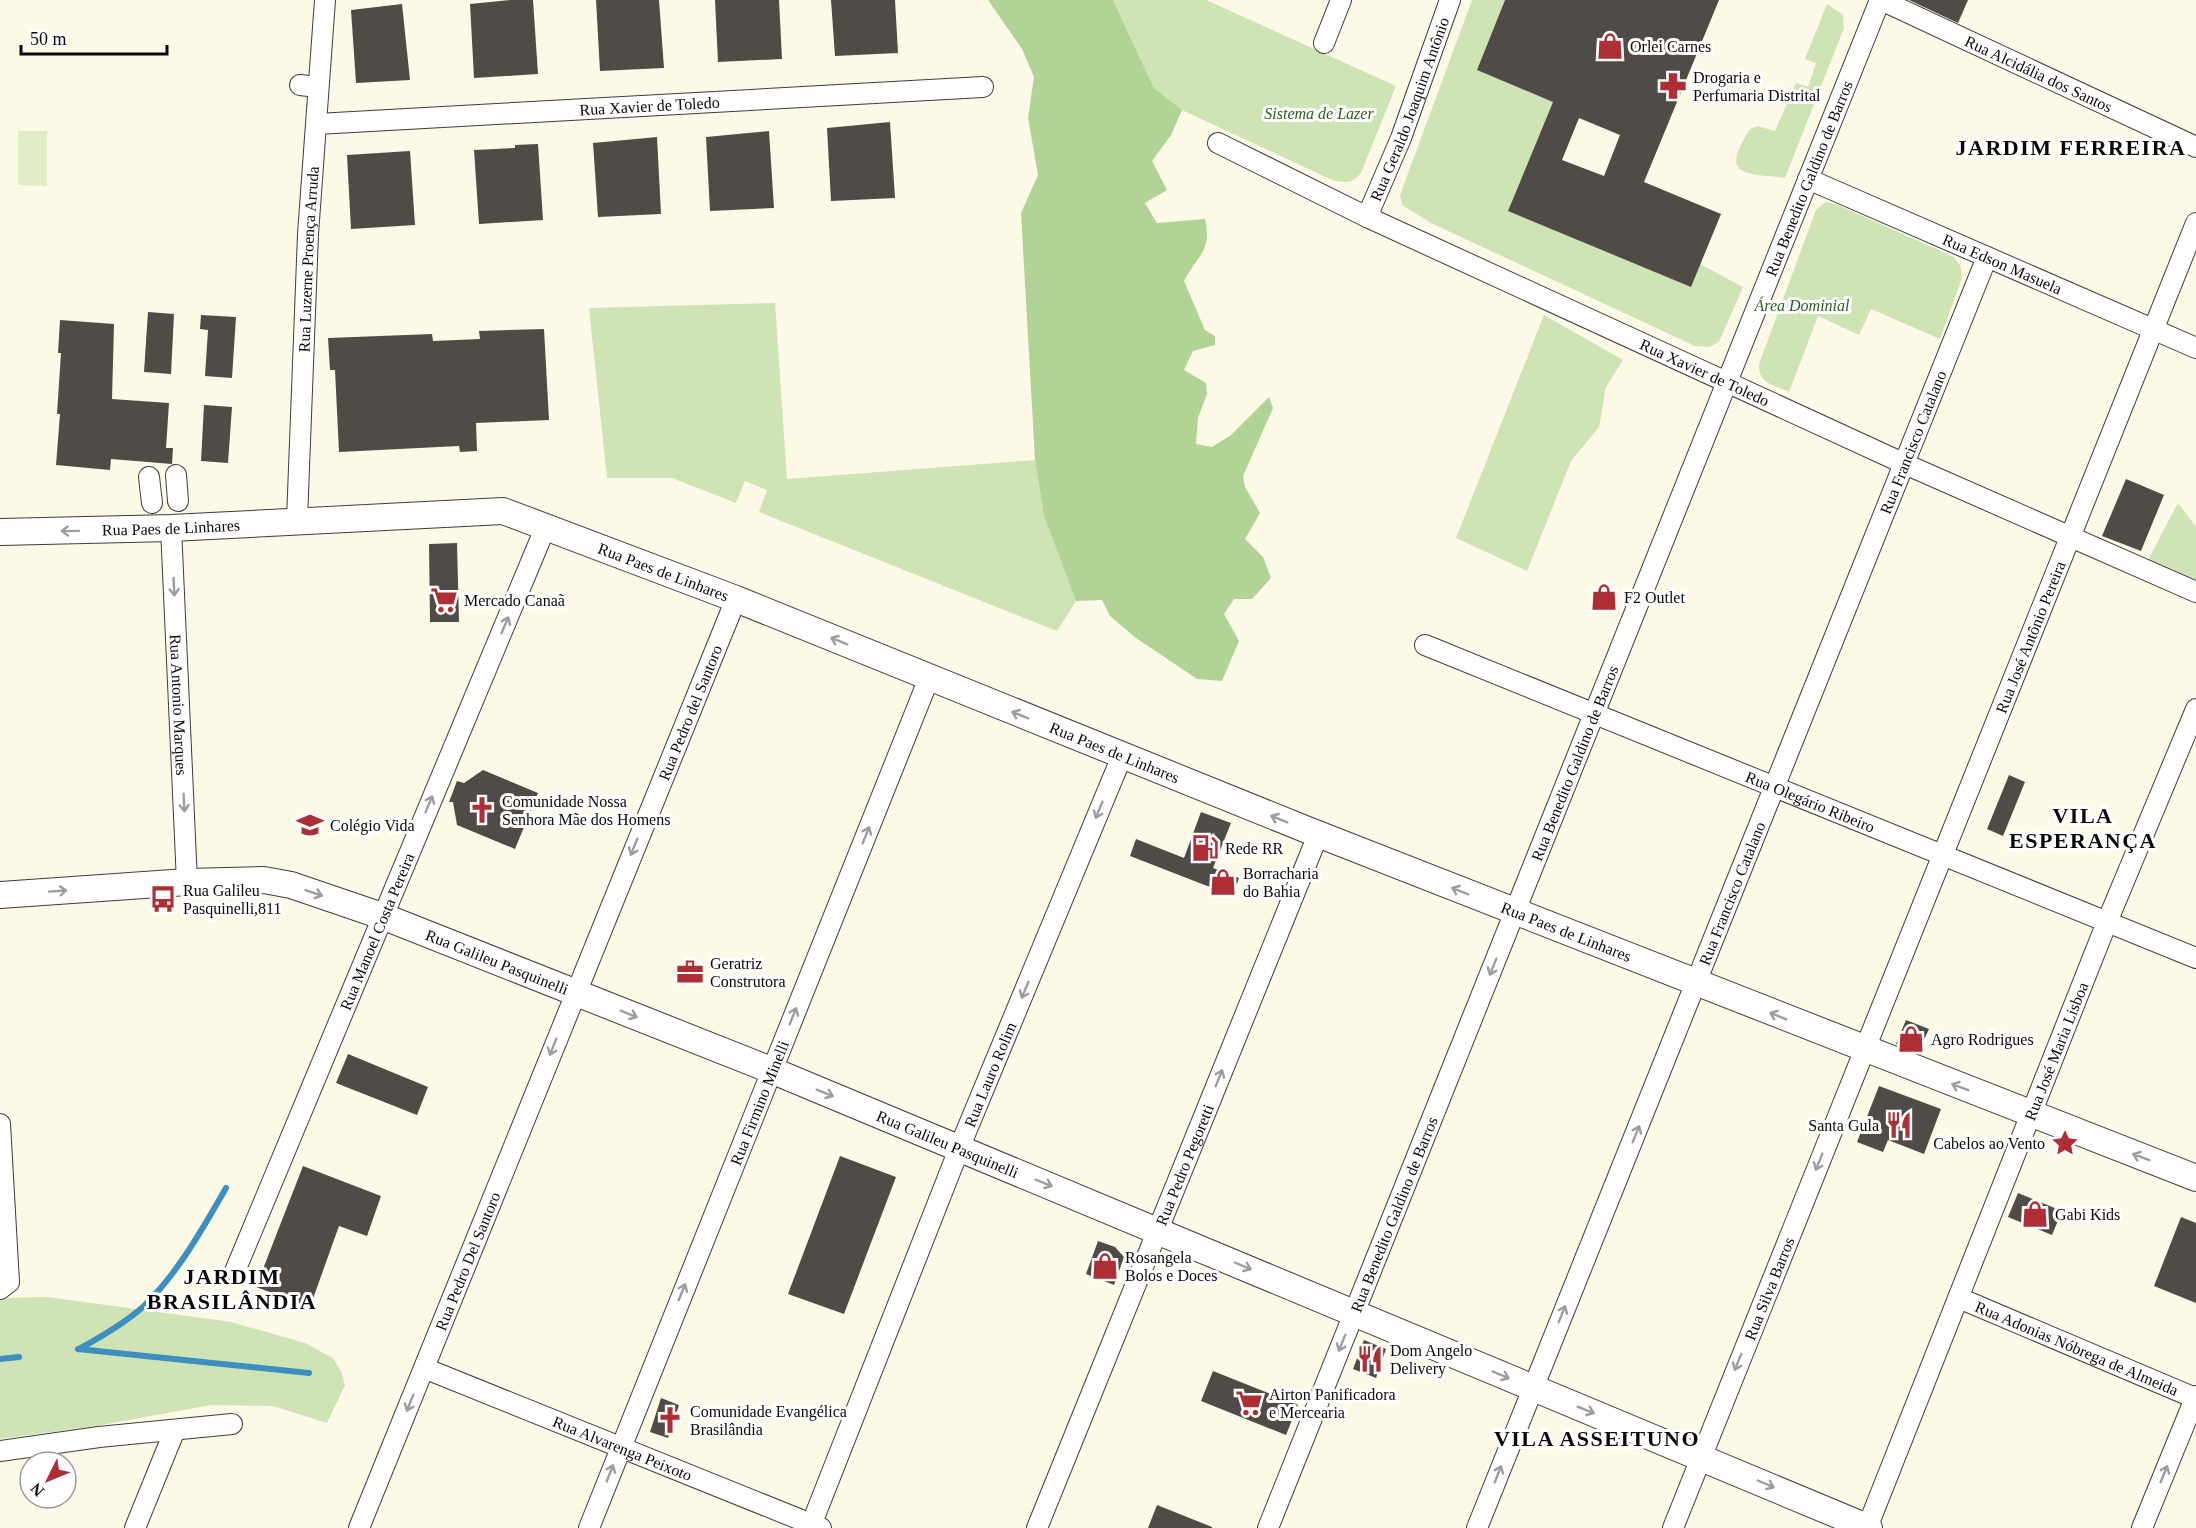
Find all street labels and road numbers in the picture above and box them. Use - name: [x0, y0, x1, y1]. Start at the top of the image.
- street label: Rua Geraldo Joaquim Antônio: [1367, 15, 1452, 204]
- street label: Rua Alcidália dos Santos: [1962, 32, 2115, 116]
- street label: Rua Benedito Galdino de Barros: [1762, 78, 1856, 279]
- street label: Rua Xavier de Toledo: [579, 94, 720, 118]
- street label: Rua Luzerne Proença Arruda: [295, 166, 322, 353]
- street label: Rua Edson Masuela: [1940, 231, 2064, 297]
- street label: Rua Xavier de Toledo: [1637, 336, 1772, 410]
- street label: Rua Francisco Catalano: [1877, 368, 1950, 516]
- street label: Rua Paes de Linhares: [102, 516, 240, 539]
- street label: Rua Paes de Linhares: [596, 540, 731, 604]
- street label: Rua José Antônio Pereira: [1993, 559, 2069, 716]
- street label: Rua Antonio Marques: [167, 634, 190, 776]
- street label: Rua Pedro del Santoro: [655, 643, 725, 783]
- street label: Rua Benedito Galdino de Barros: [1528, 663, 1622, 863]
- street label: Rua Paes de Linhares: [1047, 719, 1182, 786]
- street label: Rua Olegário Ribeiro: [1743, 768, 1877, 836]
- street label: Rua Francisco Catalano: [1696, 819, 1769, 968]
- street label: Rua Manoel Costa Pereira: [337, 851, 418, 1013]
- street label: Rua Paes de Linhares: [1499, 899, 1634, 965]
- street label: Rua Galileu Pasquinelli: [423, 926, 571, 998]
- street label: Rua José Maria Lisboa: [2021, 980, 2091, 1123]
- street label: Rua Lauro Rolim: [961, 1019, 1020, 1130]
- street label: Rua Firmino Minelli: [727, 1038, 792, 1168]
- street label: Rua Pedro Pegoretti: [1153, 1101, 1217, 1228]
- street label: Rua Galileu Pasquinelli: [874, 1107, 1022, 1182]
- street label: Rua Benedito Galdino de Barros: [1347, 1114, 1441, 1315]
- street label: Rua Pedro Del Santoro: [432, 1190, 503, 1333]
- street label: Rua Silva Barros: [1741, 1235, 1798, 1343]
- street label: Rua Adonias Nóbrega de Almeida: [1973, 1298, 2181, 1399]
- street label: Rua Alvarenga Peixoto: [550, 1413, 694, 1484]

